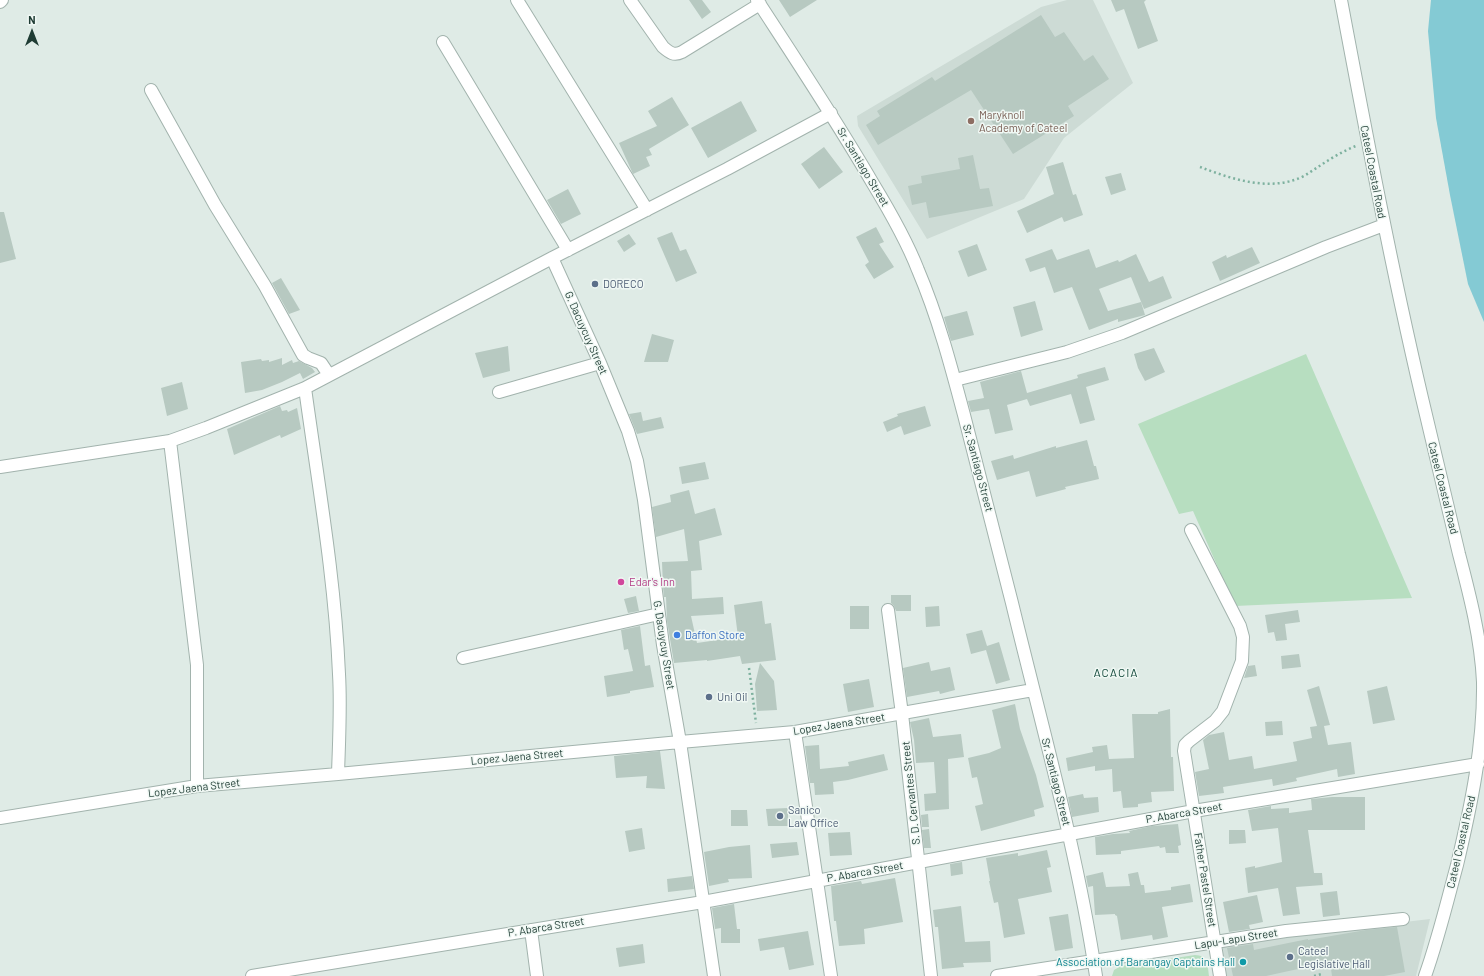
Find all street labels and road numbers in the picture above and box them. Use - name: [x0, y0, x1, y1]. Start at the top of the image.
- street label: Cateel Coastal Road: [1357, 124, 1389, 220]
- street label: Sr. Santiago Street: [834, 125, 892, 209]
- street label: G. Dacuycuy Street: [562, 289, 610, 377]
- street label: Sr. Santiago Street: [960, 423, 996, 513]
- street label: Cateel Coastal Road: [1425, 440, 1461, 536]
- street label: G. Dacuycuy Street: [650, 600, 678, 690]
- street label: Lopez Jaena Street: [792, 710, 886, 738]
- street label: Sr. Santiago Street: [1039, 737, 1073, 827]
- street label: S. D. Cervantes Street: [899, 741, 923, 845]
- street label: Lopez Jaena Street: [470, 746, 564, 768]
- street label: Lopez Jaena Street: [147, 776, 241, 800]
- street label: Cateel Coastal Road: [1444, 794, 1478, 890]
- street label: P. Abarca Street: [1145, 800, 1223, 826]
- street label: Father Pastel Street: [1191, 832, 1219, 928]
- street label: P. Abarca Street: [826, 859, 904, 885]
- street label: P. Abarca Street: [507, 914, 585, 940]
- street label: Lapu-Lapu Street: [1193, 926, 1279, 952]

